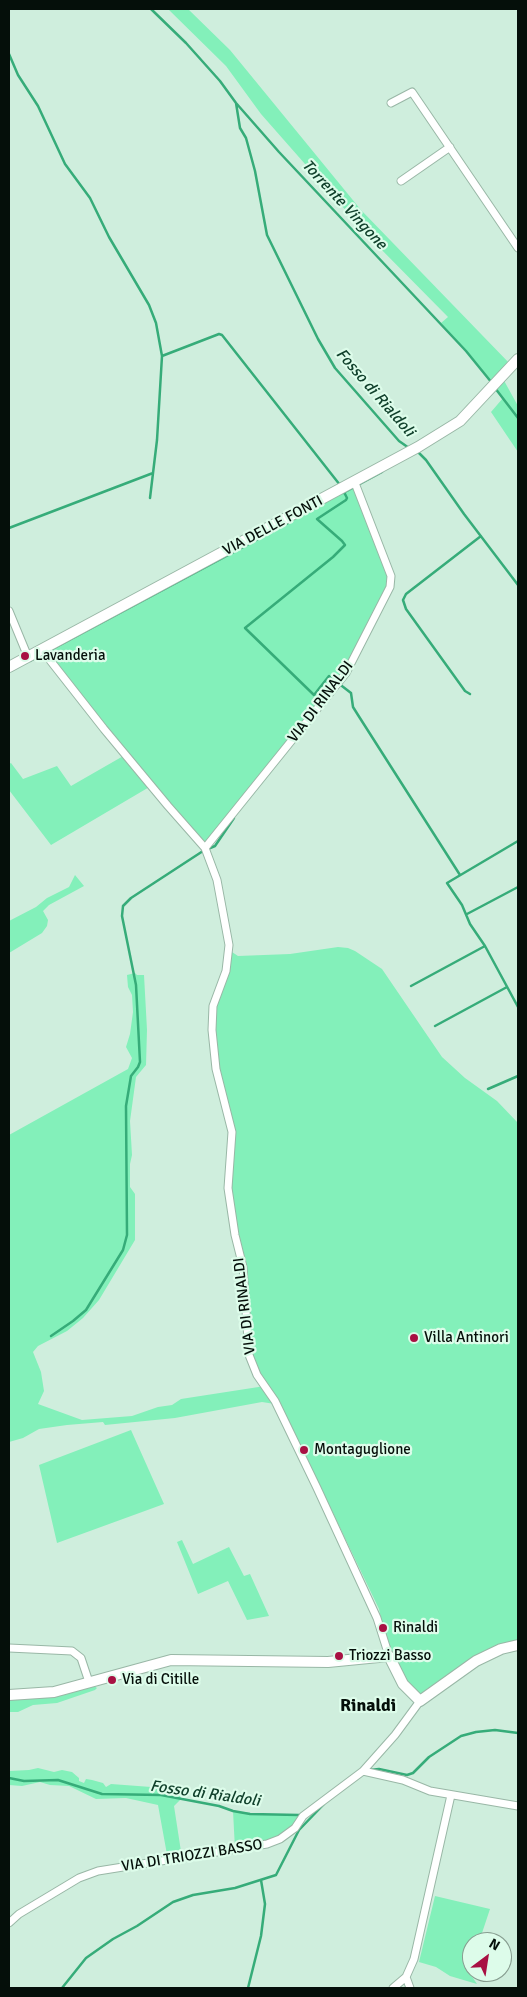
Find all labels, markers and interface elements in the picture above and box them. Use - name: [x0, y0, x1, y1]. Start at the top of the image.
- water label: Torrente Vingone: [297, 156, 391, 254]
- water label: Fosso di Rialdoli: [331, 345, 419, 441]
- street label: VIA DELLE FONTI: [220, 492, 326, 560]
- place label: Lavanderia: [35, 647, 106, 665]
- marker: Lavanderia: [19, 650, 31, 662]
- street label: VIA DI RINALDI: [284, 658, 358, 746]
- street label: VIA DI RINALDI: [230, 1257, 260, 1355]
- place label: Villa Antinori: [424, 1329, 509, 1347]
- marker: Villa Antinori: [408, 1332, 420, 1344]
- place label: Montaguglione: [314, 1441, 411, 1459]
- marker: Montaguglione: [298, 1444, 310, 1456]
- place label: Rinaldi: [393, 1619, 438, 1637]
- marker: Rinaldi: [377, 1622, 389, 1634]
- place label: Triozzi Basso: [349, 1647, 431, 1665]
- marker: Triozzi Basso: [333, 1650, 345, 1662]
- place label: Via di Citille: [122, 1671, 199, 1689]
- marker: Via di Citille: [106, 1674, 118, 1686]
- district label: Rinaldi: [340, 1695, 396, 1717]
- water label: Fosso di Rialdoli: [149, 1777, 261, 1811]
- street label: VIA DI TRIOZZI BASSO: [120, 1836, 264, 1876]
- north arrow: [462, 1932, 512, 1982]
- text: N: [486, 1935, 503, 1954]

